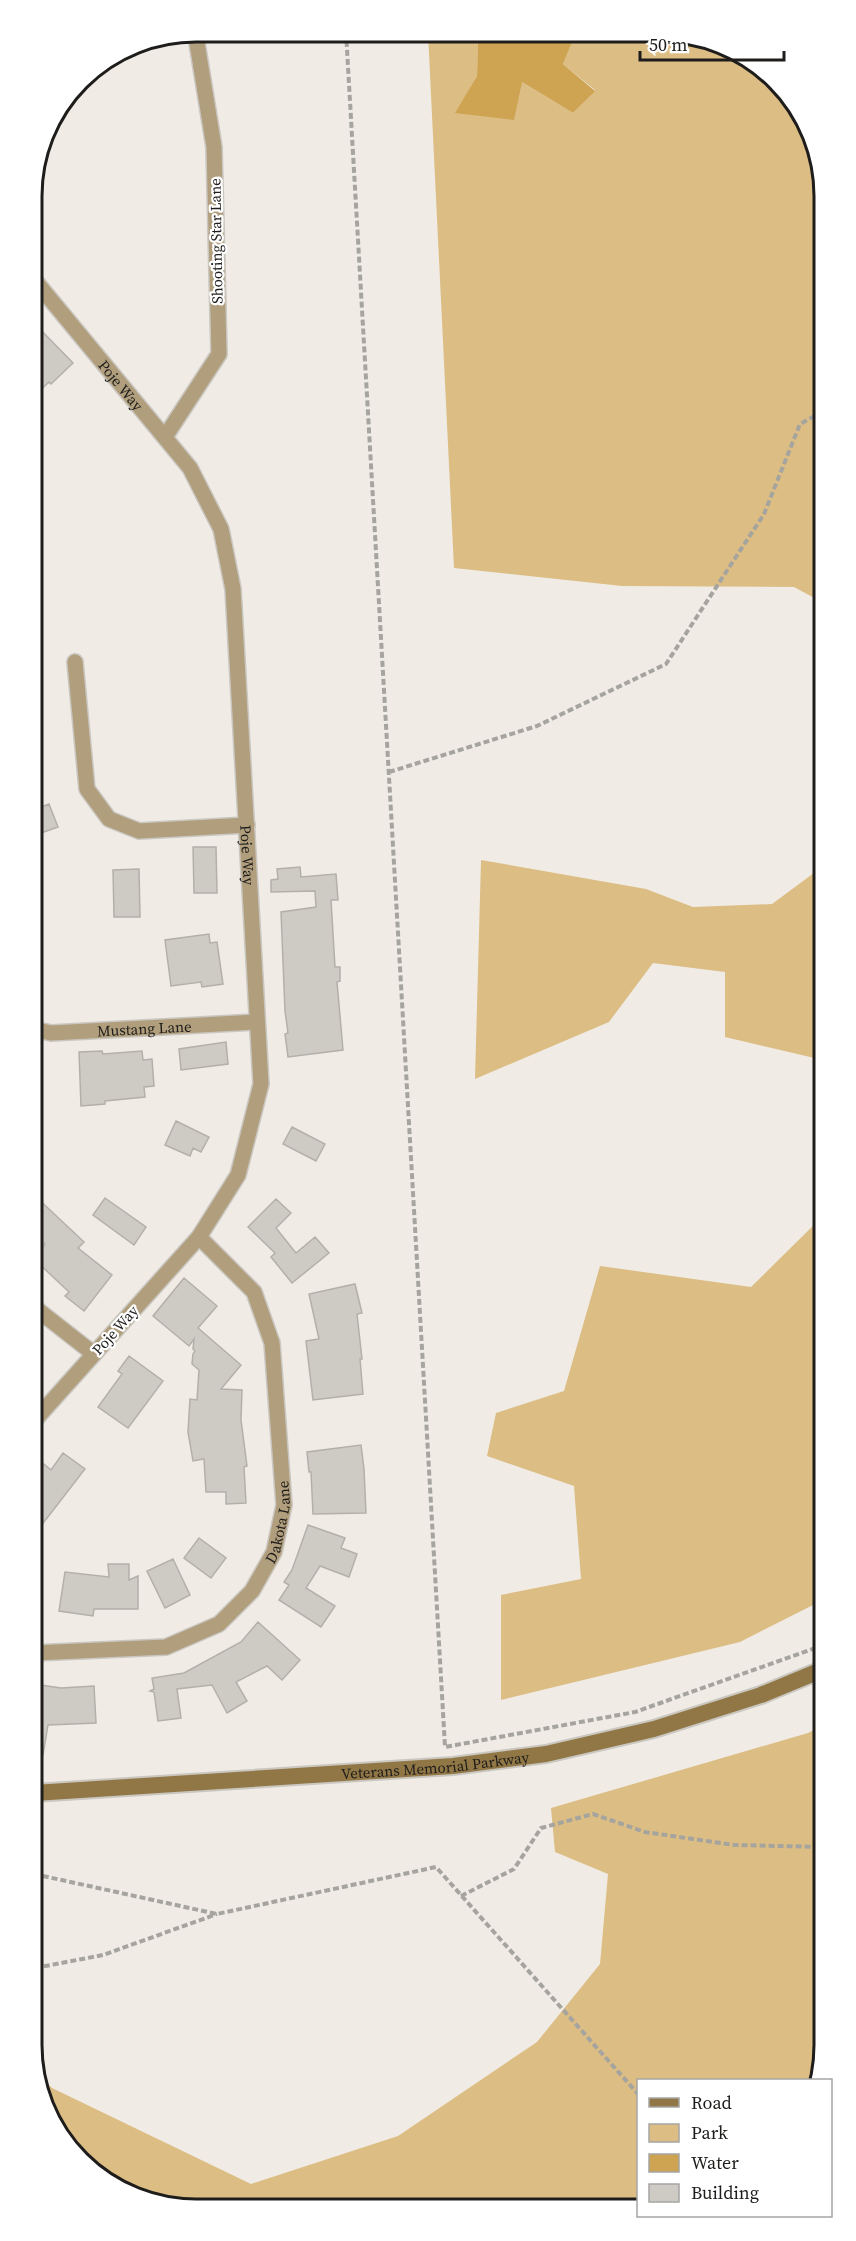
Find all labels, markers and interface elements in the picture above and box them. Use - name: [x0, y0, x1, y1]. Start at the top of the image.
- scale bar: [640, 24, 784, 62]
- text: 50 m: [649, 32, 687, 57]
- street label: Shooting Star Lane: [204, 178, 228, 304]
- street label: Poje Way: [94, 355, 149, 415]
- street label: Poje Way: [236, 824, 260, 886]
- street label: Mustang Lane: [97, 1015, 193, 1041]
- street label: Poje Way: [87, 1300, 143, 1359]
- street label: Dakota Lane: [259, 1480, 294, 1567]
- street label: Veterans Memorial Parkway: [340, 1746, 530, 1784]
- legend: [637, 2079, 832, 2217]
- text: Road: [691, 2090, 732, 2115]
- text: Park: [691, 2120, 728, 2145]
- text: Water: [691, 2150, 739, 2175]
- text: Building: [691, 2180, 759, 2205]

